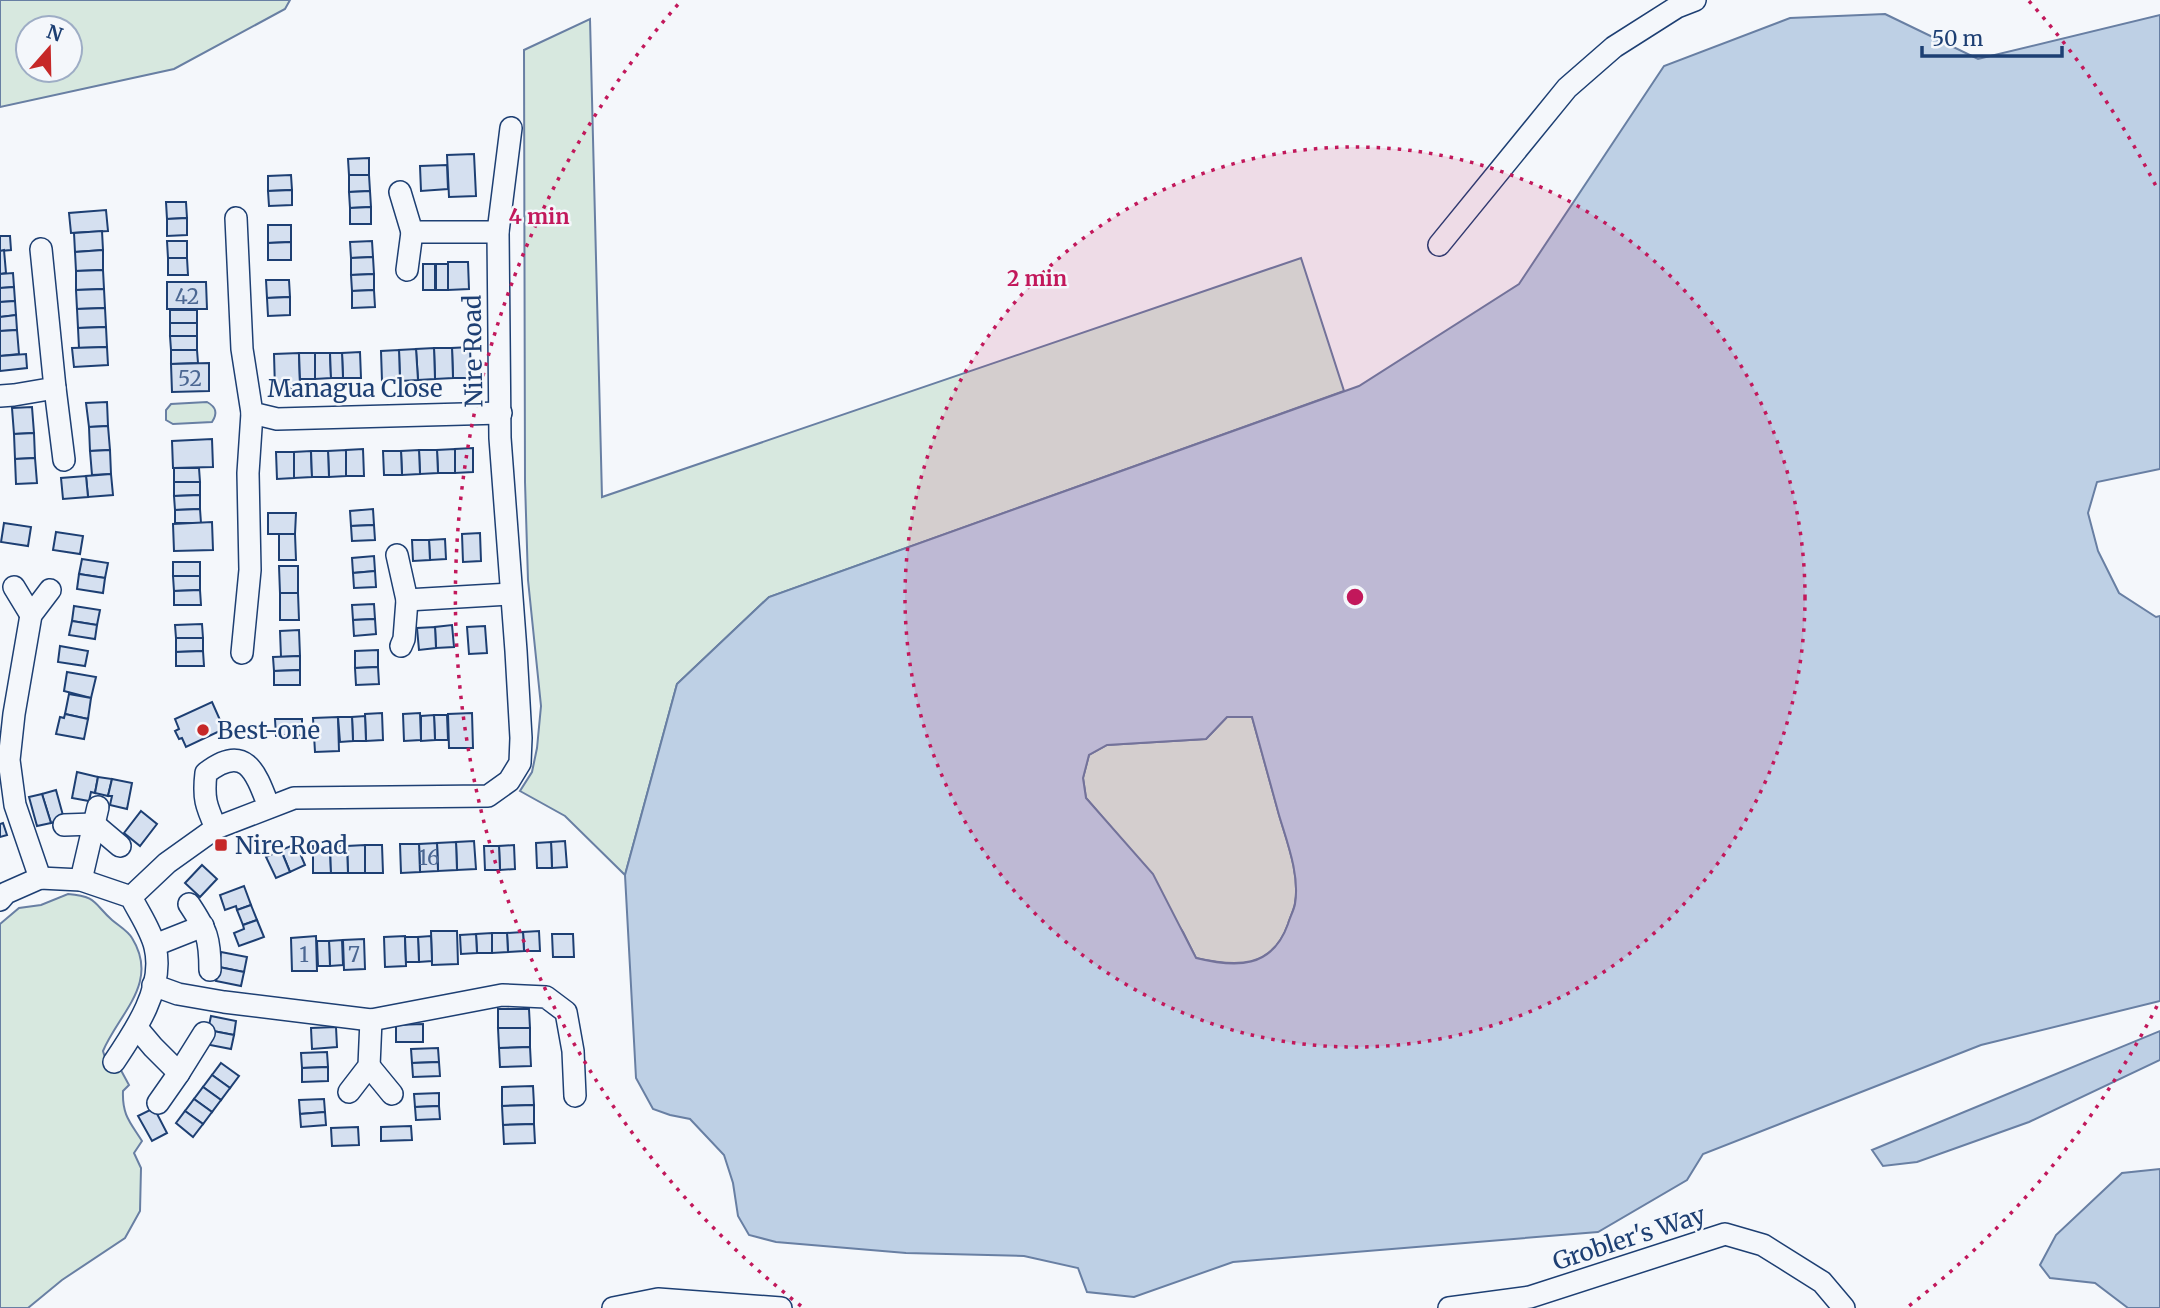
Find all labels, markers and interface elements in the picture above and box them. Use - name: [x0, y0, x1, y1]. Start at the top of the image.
- north arrow: [14, 14, 84, 84]
- scale bar: [1922, 14, 2062, 58]
- text: N: [44, 19, 66, 47]
- text: 50 m: [1932, 25, 1983, 52]
- text: 4 min: [509, 203, 569, 230]
- text: 2 min: [1007, 265, 1067, 292]
- house number: 42: [175, 283, 199, 310]
- street label: Nire Road: [457, 294, 489, 408]
- house number: 52: [178, 365, 202, 392]
- street label: Managua Close: [267, 373, 443, 404]
- centre of rings: [1343, 585, 1367, 609]
- place label: Best-one: [217, 715, 320, 746]
- marker: Best-one: [195, 722, 211, 738]
- place label: Nire Road: [235, 830, 348, 861]
- marker: Nire Road: [213, 837, 229, 853]
- house number: 16: [418, 844, 440, 871]
- house number: 1: [299, 941, 309, 968]
- house number: 7: [348, 941, 360, 968]
- street label: Grobler's Way: [1549, 1199, 1709, 1277]

